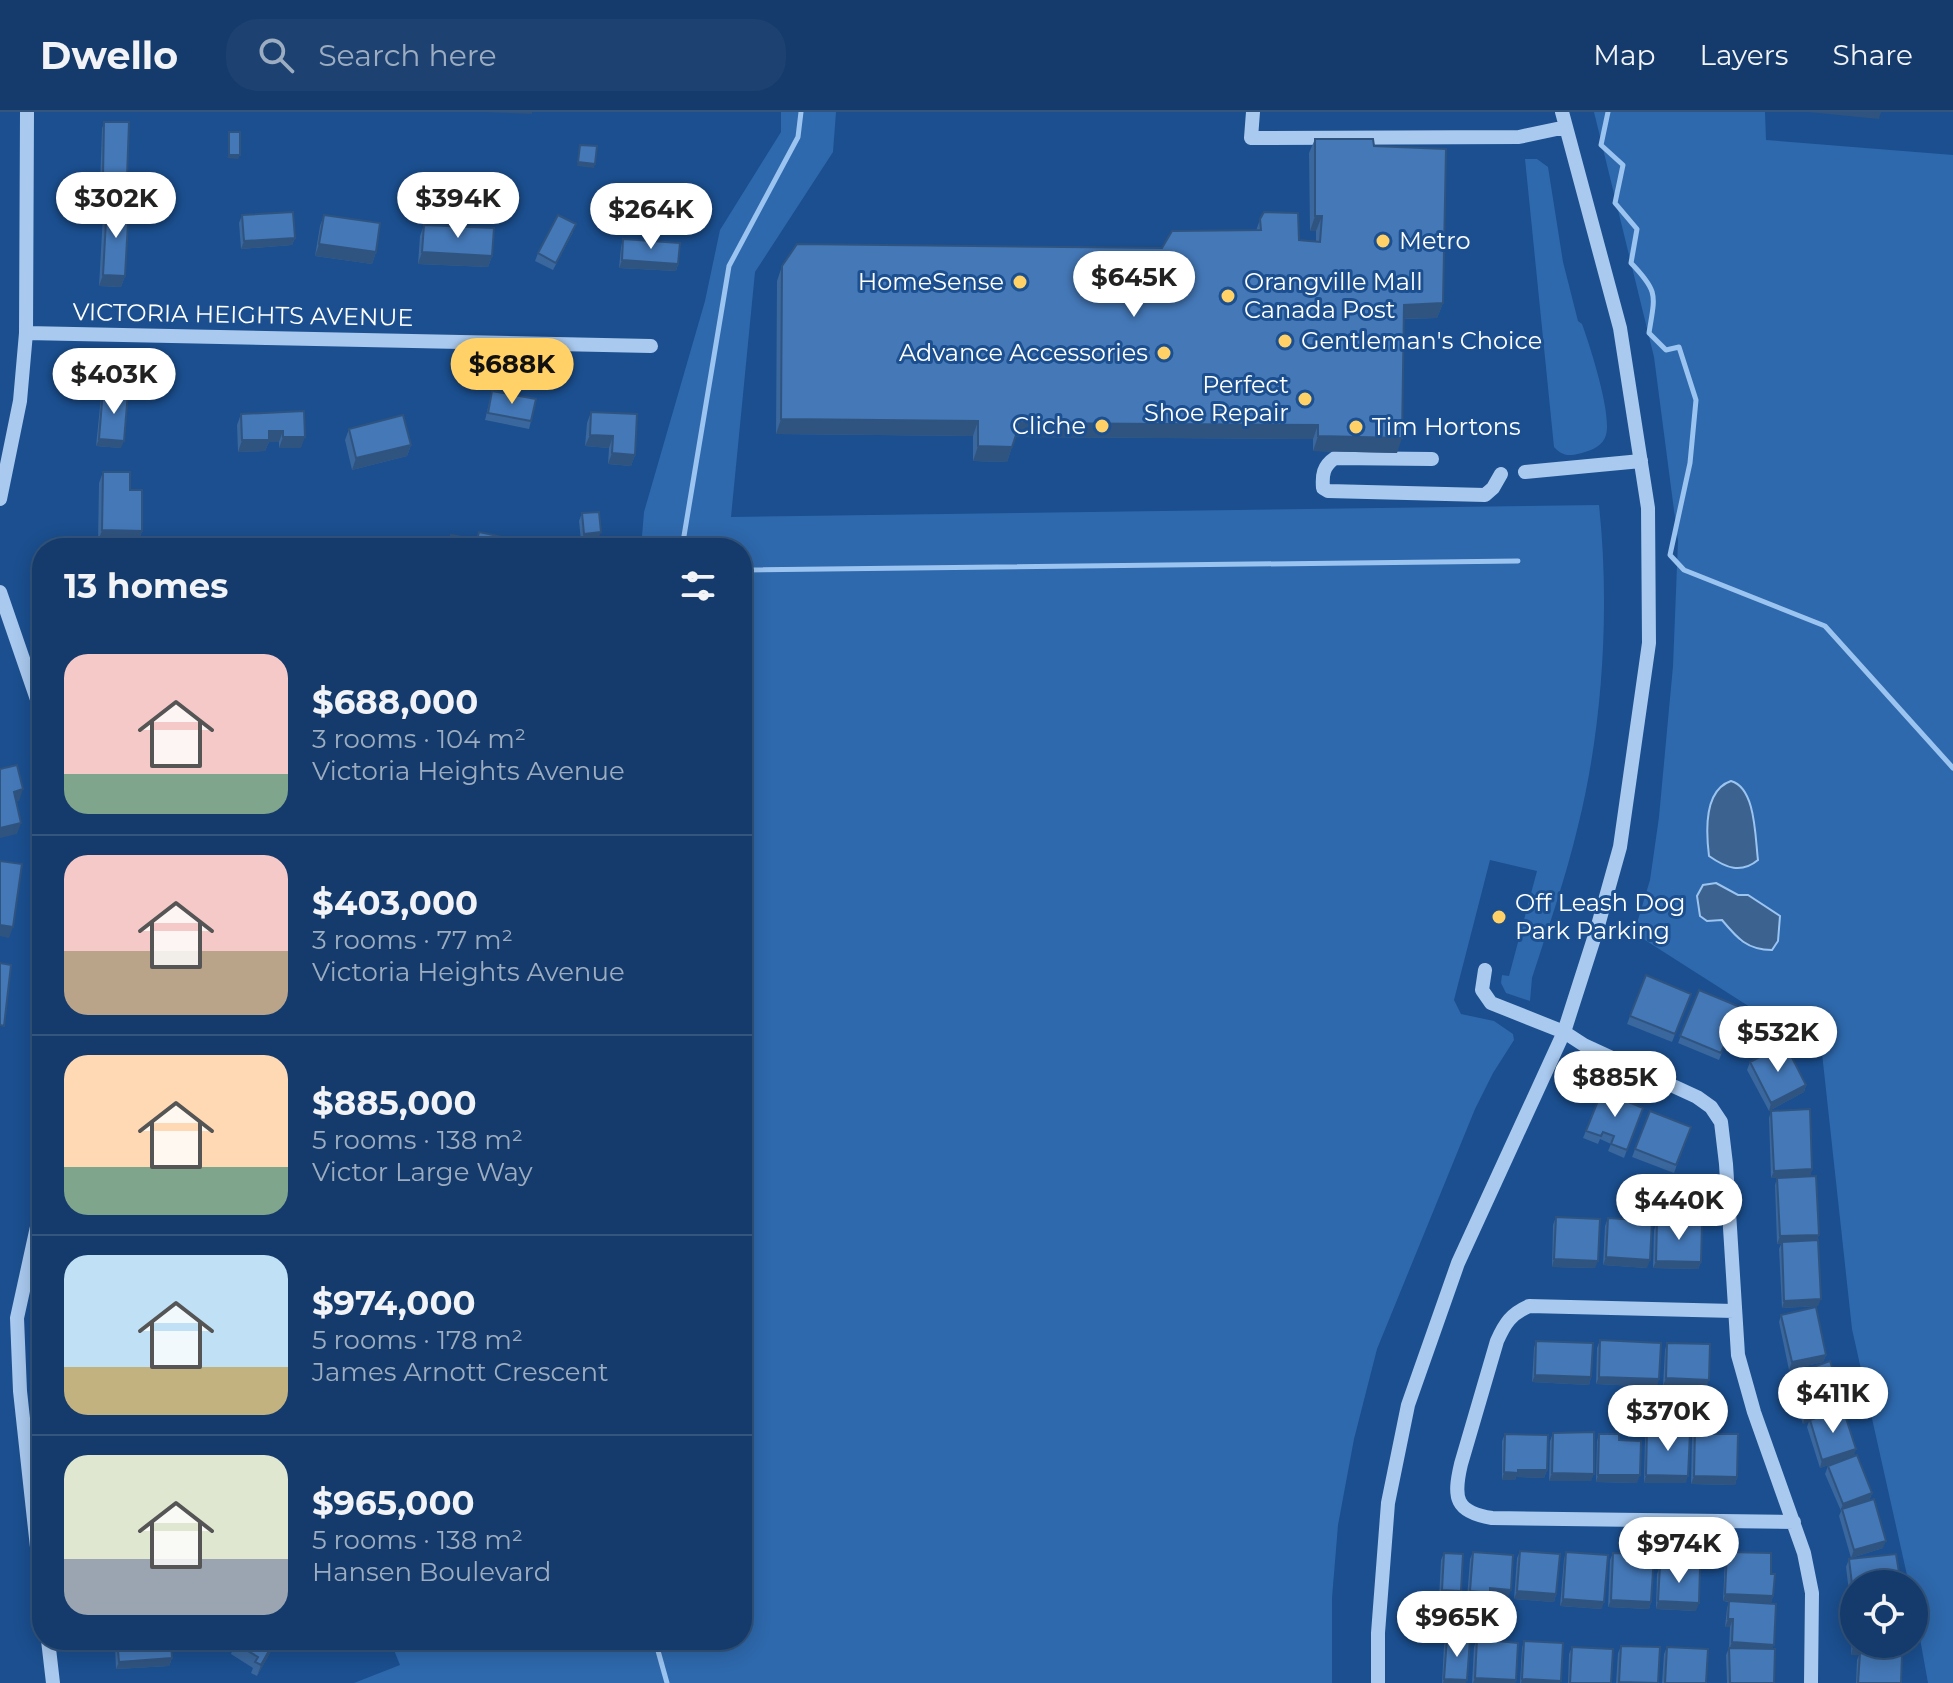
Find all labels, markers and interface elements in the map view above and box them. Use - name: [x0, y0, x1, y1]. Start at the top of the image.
- search box: [226, 19, 786, 91]
- text: Dwello: [40, 32, 178, 79]
- icon: search: [254, 33, 298, 77]
- text: Search here: [318, 37, 497, 74]
- text: Map: [1593, 38, 1656, 72]
- text: Layers: [1700, 38, 1789, 72]
- text: Share: [1833, 38, 1913, 72]
- pin: $302K: [60, 172, 172, 240]
- pin: $394K: [402, 172, 514, 240]
- text: $302K: [74, 182, 158, 214]
- text: $394K: [415, 182, 501, 214]
- pin: $264K: [595, 183, 707, 251]
- text: $264K: [608, 193, 694, 225]
- place label: Metro: [1399, 226, 1471, 255]
- marker: Metro: [1374, 232, 1392, 250]
- pin: $645K: [1078, 251, 1190, 319]
- text: $645K: [1091, 261, 1177, 293]
- place label: HomeSense: [858, 267, 1004, 296]
- place label: Orangville Mall Canada Post: [1244, 267, 1423, 324]
- marker: HomeSense: [1011, 273, 1029, 291]
- marker: Orangville Mall Canada Post: [1219, 287, 1237, 305]
- street label: VICTORIA HEIGHTS AVENUE: [72, 297, 414, 332]
- place label: Gentleman's Choice: [1301, 326, 1542, 355]
- marker: Gentleman's Choice: [1276, 332, 1294, 350]
- pin: $688K: [456, 338, 568, 406]
- place label: Advance Accessories: [899, 338, 1148, 367]
- marker: Advance Accessories: [1155, 344, 1173, 362]
- pin: $403K: [58, 348, 170, 416]
- text: $688K: [469, 348, 555, 380]
- text: $403K: [71, 358, 157, 390]
- place label: Perfect Shoe Repair: [1144, 370, 1289, 427]
- marker: Perfect Shoe Repair: [1296, 390, 1314, 408]
- place label: Cliche: [1012, 411, 1086, 440]
- place label: Tim Hortons: [1372, 412, 1521, 441]
- marker: Cliche: [1093, 417, 1111, 435]
- marker: Tim Hortons: [1347, 418, 1365, 436]
- icon: filters: [676, 564, 720, 608]
- text: 13 homes: [64, 565, 228, 607]
- text: $688,000: [312, 681, 478, 723]
- icon: home: [128, 686, 224, 782]
- text: 3 rooms · 104 m²: [312, 723, 526, 755]
- text: Victoria Heights Avenue: [312, 755, 625, 787]
- text: $403,000: [312, 882, 478, 924]
- icon: home: [128, 887, 224, 983]
- place label: Off Leash Dog Park Parking: [1515, 888, 1686, 945]
- marker: Off Leash Dog Park Parking: [1490, 908, 1508, 926]
- text: 3 rooms · 77 m²: [312, 924, 513, 956]
- text: Victoria Heights Avenue: [312, 956, 625, 988]
- pin: $532K: [1722, 1006, 1834, 1074]
- text: $532K: [1737, 1016, 1819, 1048]
- pin: $885K: [1559, 1051, 1671, 1119]
- text: $885K: [1572, 1061, 1658, 1093]
- text: $885,000: [312, 1082, 477, 1124]
- icon: home: [128, 1087, 224, 1183]
- text: 5 rooms · 138 m²: [312, 1124, 523, 1156]
- text: Victor Large Way: [312, 1156, 533, 1188]
- pin: $440K: [1623, 1174, 1735, 1242]
- text: $440K: [1634, 1184, 1724, 1216]
- text: $974,000: [312, 1282, 476, 1324]
- icon: home: [128, 1287, 224, 1383]
- text: 5 rooms · 178 m²: [312, 1324, 523, 1356]
- text: James Arnott Crescent: [312, 1356, 609, 1388]
- pin: $411K: [1777, 1367, 1889, 1435]
- text: $411K: [1796, 1377, 1870, 1409]
- pin: $370K: [1612, 1385, 1724, 1453]
- text: $370K: [1626, 1395, 1710, 1427]
- text: $965,000: [312, 1482, 475, 1524]
- icon: home: [128, 1487, 224, 1583]
- pin: $974K: [1623, 1517, 1735, 1585]
- text: 5 rooms · 138 m²: [312, 1524, 523, 1556]
- text: $974K: [1637, 1527, 1721, 1559]
- text: Hansen Boulevard: [312, 1556, 551, 1588]
- map controls: [1840, 1570, 1928, 1658]
- button: locate: [1840, 1570, 1928, 1658]
- pin: $965K: [1401, 1591, 1513, 1659]
- text: $965K: [1415, 1601, 1499, 1633]

